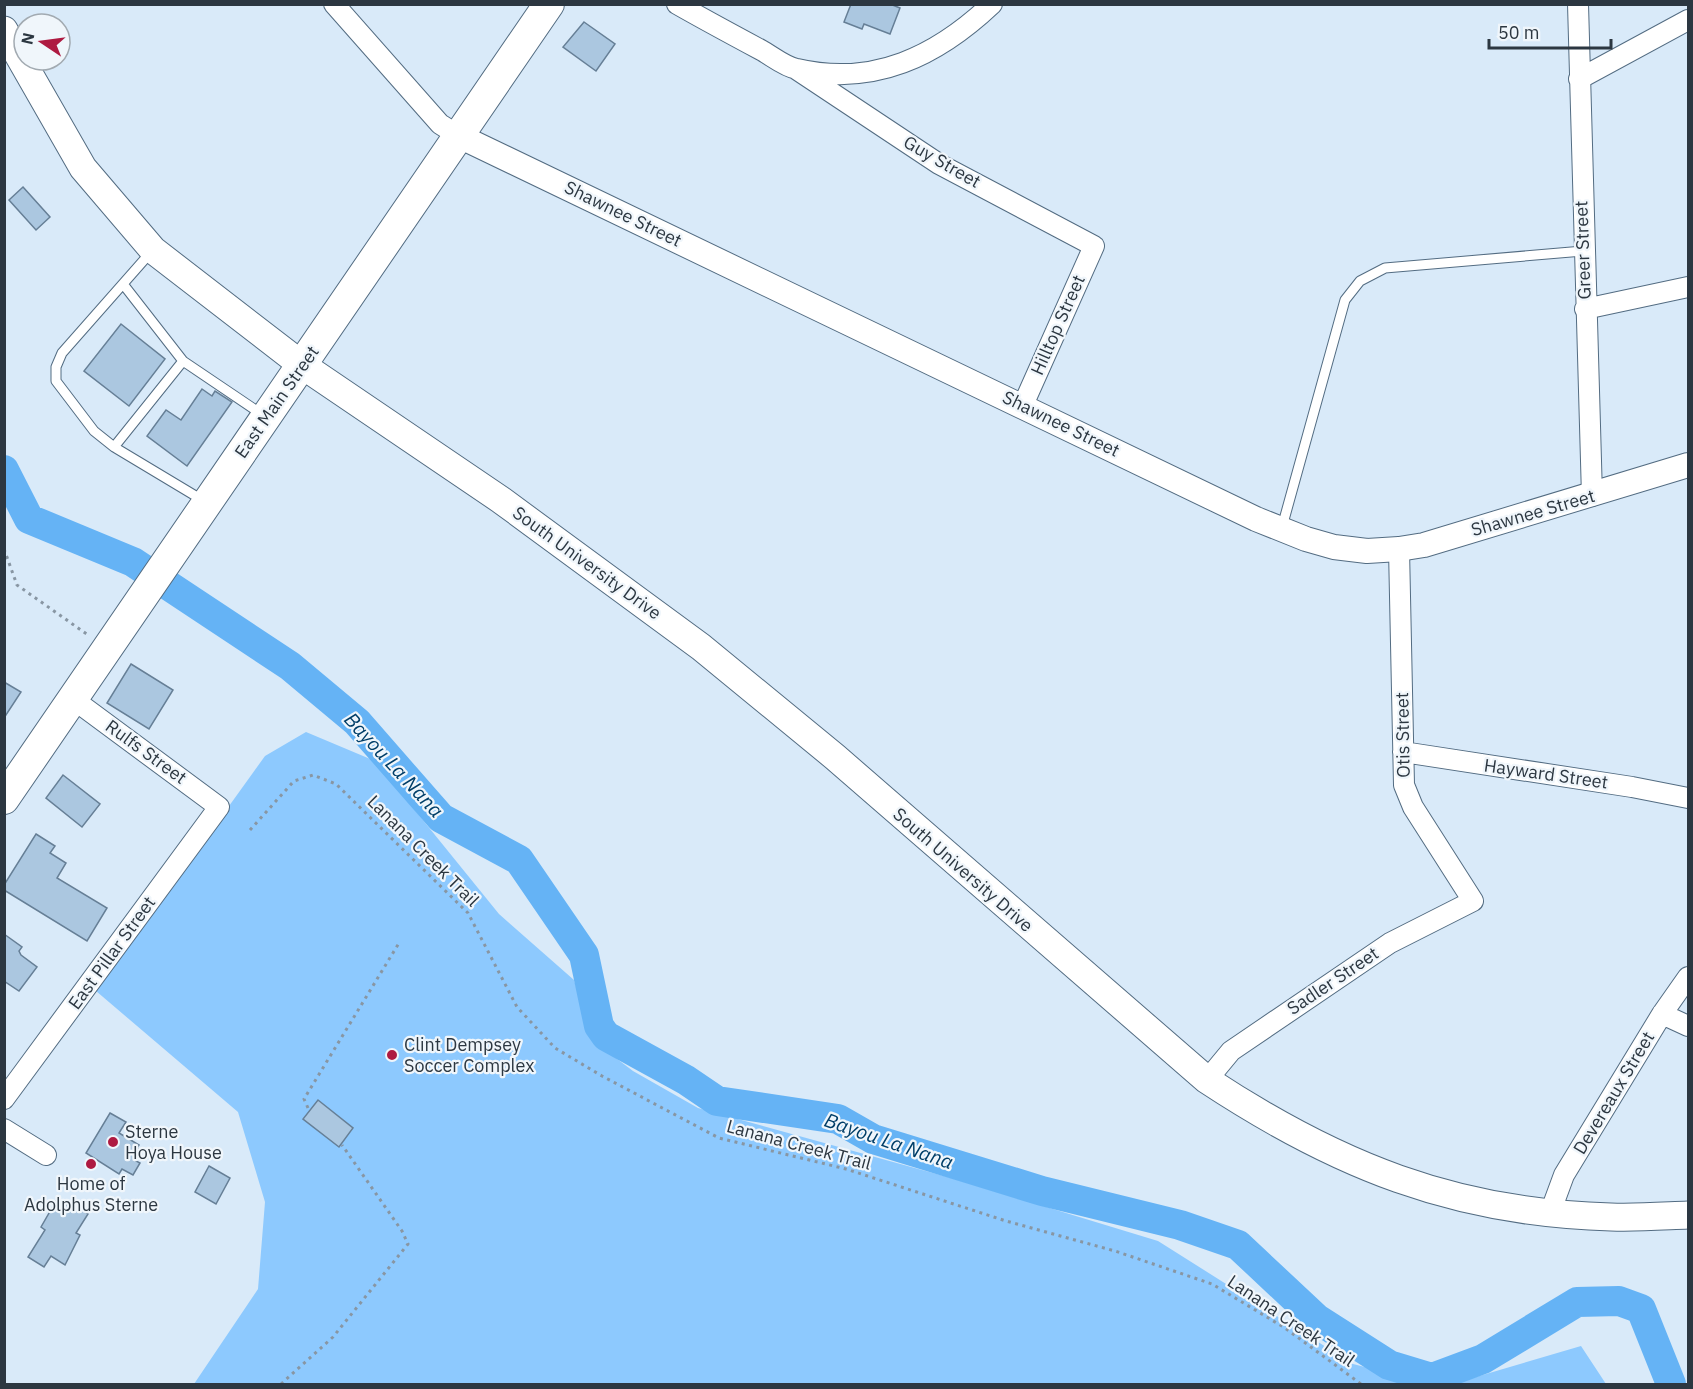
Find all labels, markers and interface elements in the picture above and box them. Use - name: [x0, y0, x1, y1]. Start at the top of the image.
- north arrow: [12, 12, 72, 72]
- scale bar: [1489, 12, 1610, 50]
- text: 50 m: [1498, 21, 1540, 44]
- text: N: [16, 31, 38, 47]
- street label: Guy Street: [900, 130, 985, 193]
- street label: Shawnee Street: [561, 175, 686, 252]
- street label: Greer Street: [1569, 200, 1596, 300]
- street label: Hilltop Street: [1025, 271, 1090, 378]
- street label: East Main Street: [229, 341, 324, 462]
- street label: Shawnee Street: [999, 385, 1124, 462]
- street label: Shawnee Street: [1468, 484, 1597, 541]
- street label: South University Drive: [508, 501, 666, 624]
- street label: Otis Street: [1390, 692, 1415, 778]
- water label: Bayou La Nana: [339, 706, 450, 823]
- street label: Rulfs Street: [101, 714, 191, 789]
- street label: Hayward Street: [1483, 753, 1610, 794]
- street label: Lanana Creek Trail: [363, 790, 484, 911]
- street label: South University Drive: [889, 802, 1038, 937]
- street label: East Pillar Street: [63, 892, 160, 1014]
- street label: Sadler Street: [1283, 942, 1383, 1020]
- street label: Devereaux Street: [1568, 1027, 1659, 1158]
- place label: Clint Dempsey Soccer Complex: [404, 1033, 534, 1077]
- marker: Clint Dempsey Soccer Complex: [385, 1048, 399, 1062]
- water label: Bayou La Nana: [821, 1106, 957, 1175]
- street label: Lanana Creek Trail: [724, 1114, 874, 1175]
- place label: Sterne Hoya House: [125, 1120, 222, 1164]
- marker: Sterne Hoya House: [106, 1135, 120, 1149]
- marker: Home of Adolphus Sterne: [84, 1157, 98, 1171]
- place label: Home of Adolphus Sterne: [24, 1172, 158, 1216]
- street label: Lanana Creek Trail: [1223, 1269, 1359, 1372]

